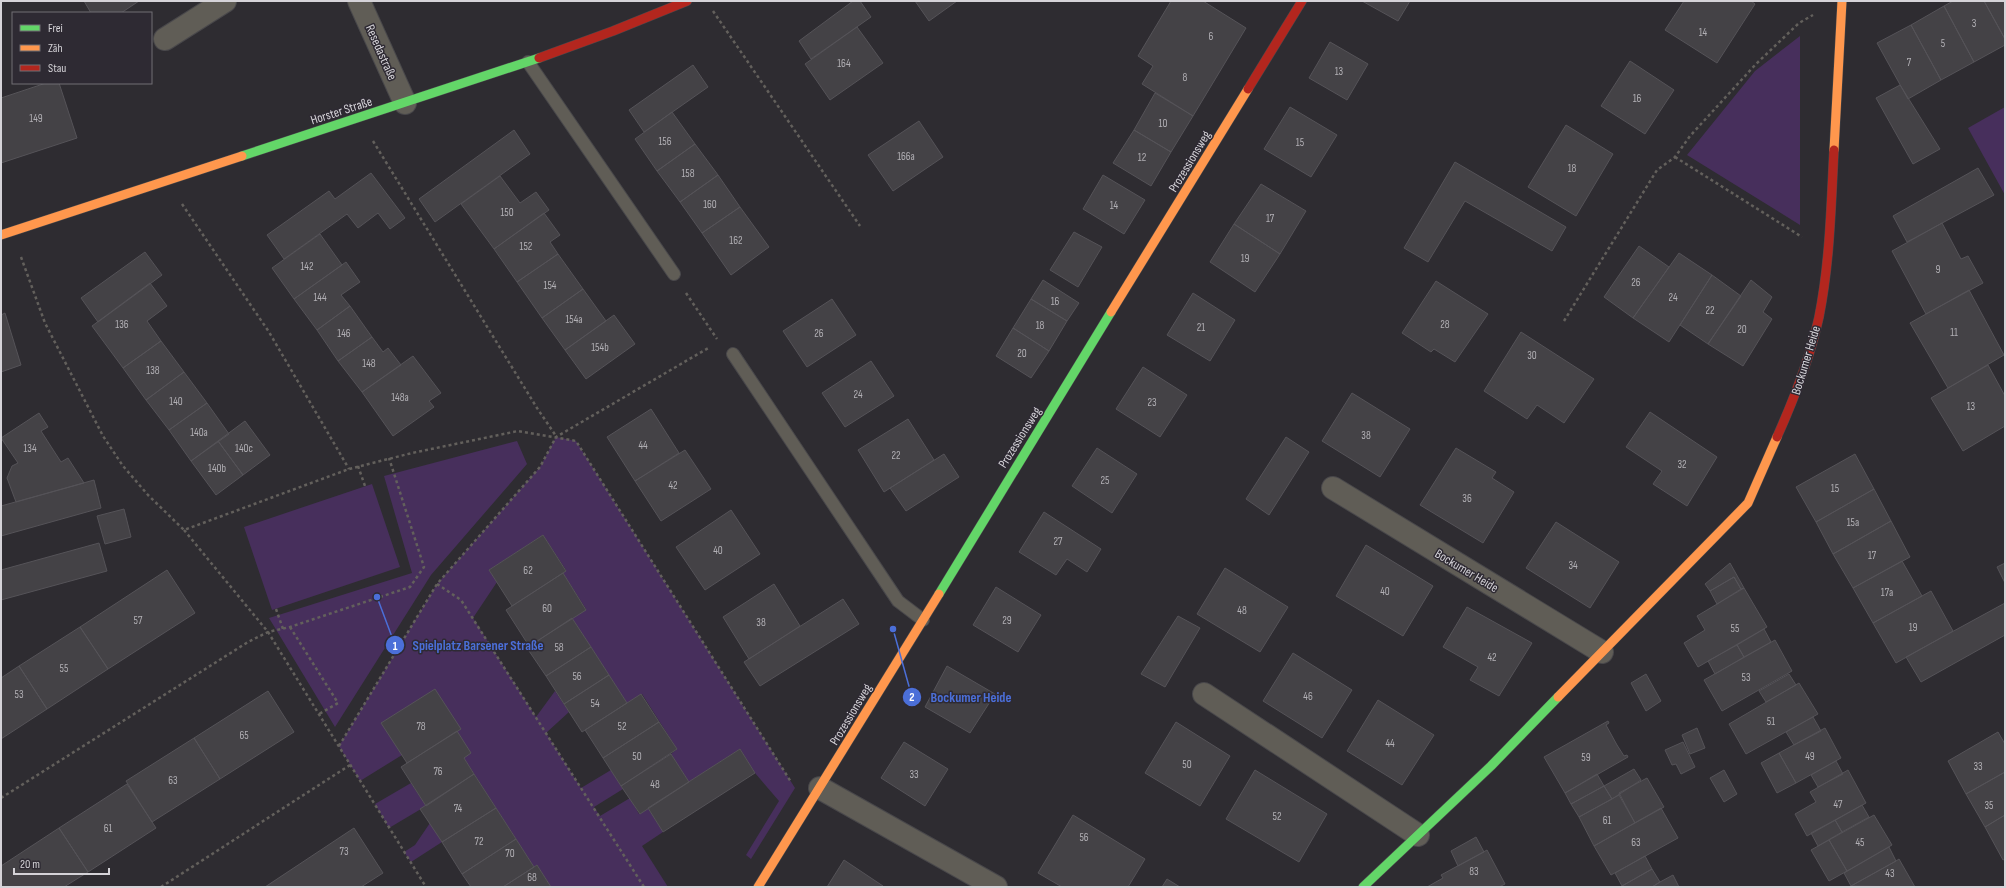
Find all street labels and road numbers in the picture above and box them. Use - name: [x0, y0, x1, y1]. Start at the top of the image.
- street label: Resedastraße: [362, 22, 400, 83]
- street label: Horster Straße: [308, 93, 374, 128]
- street label: Prozessionsweg: [1165, 128, 1214, 195]
- street label: Bockumer Heide: [1788, 324, 1824, 397]
- street label: Prozessionsweg: [995, 404, 1045, 471]
- street label: Bockumer Heide: [1432, 546, 1501, 596]
- street label: Prozessionsweg: [826, 681, 875, 748]

